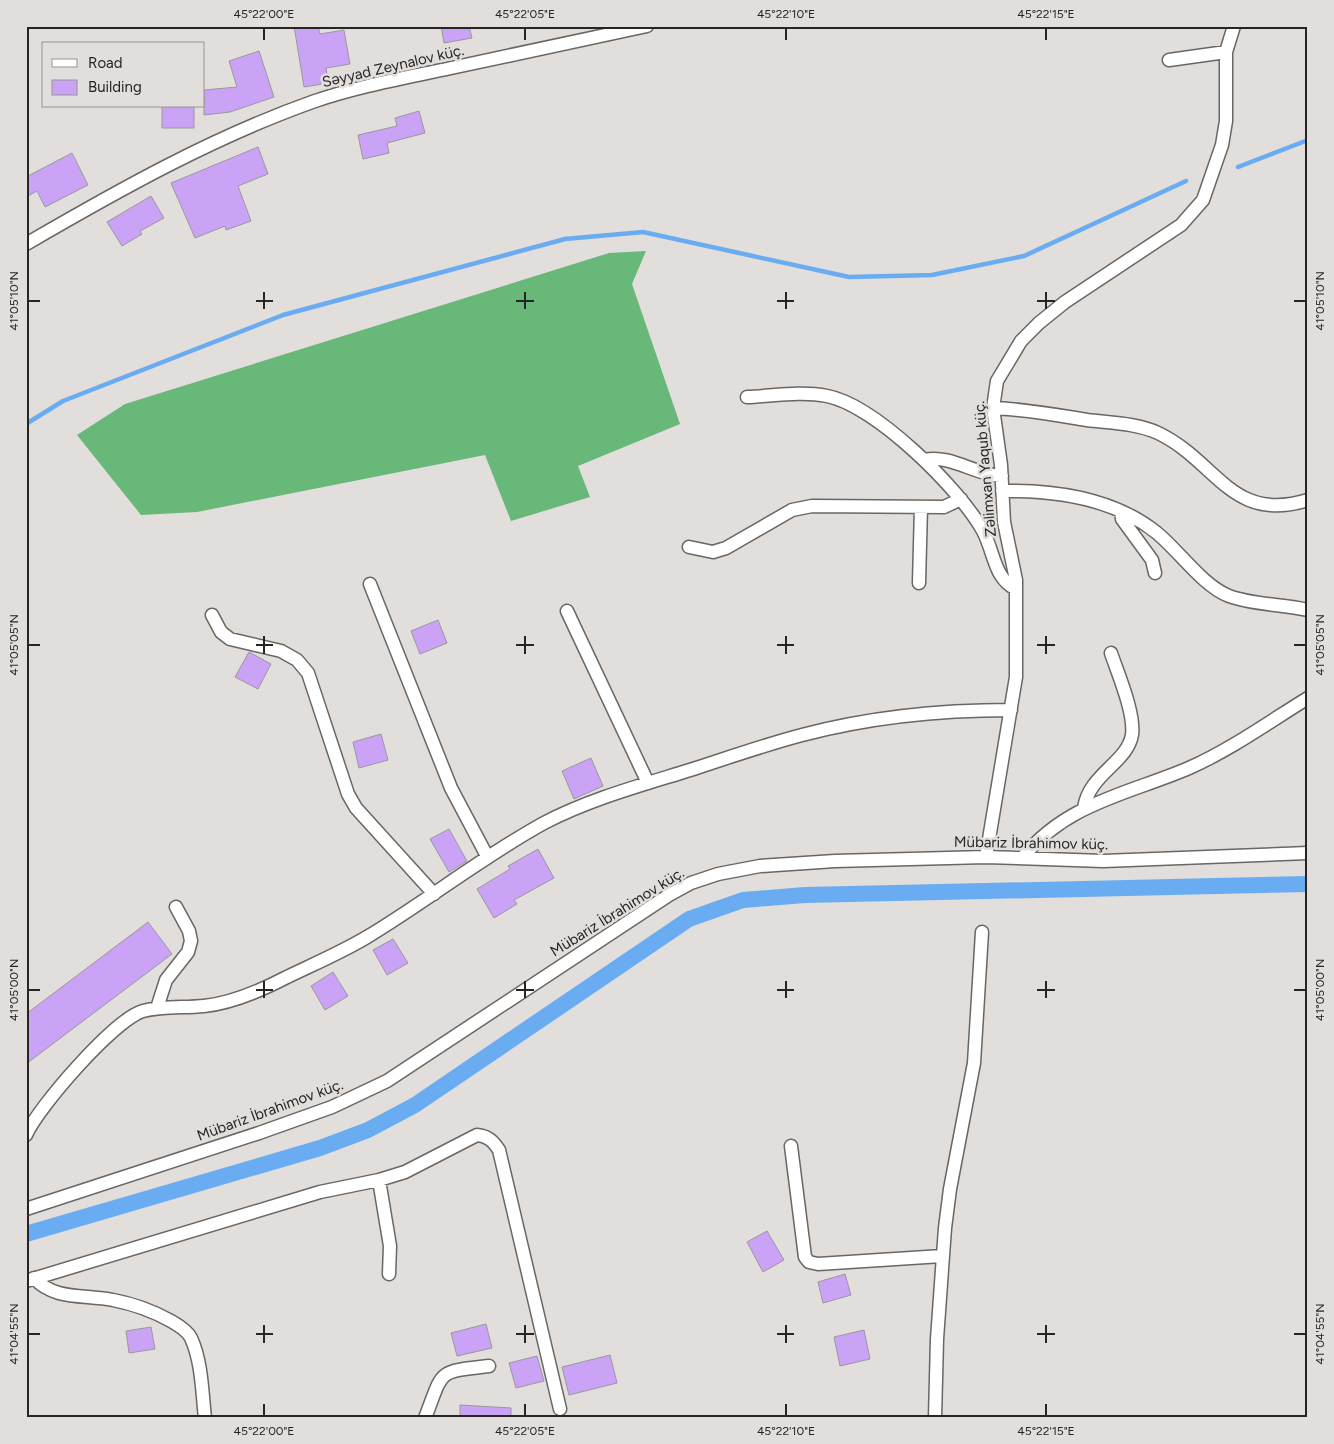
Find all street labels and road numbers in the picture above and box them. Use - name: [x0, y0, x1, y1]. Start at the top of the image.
- street label: Səyyad Zeynalov küç.: [320, 41, 466, 91]
- street label: Zəlimxan Yaqub küç.: [970, 400, 1000, 538]
- street label: Mübariz İbrahimov küç.: [954, 833, 1108, 853]
- street label: Mübariz İbrahimov küç.: [547, 864, 687, 960]
- street label: Mübariz İbrahimov küç.: [194, 1075, 346, 1145]

